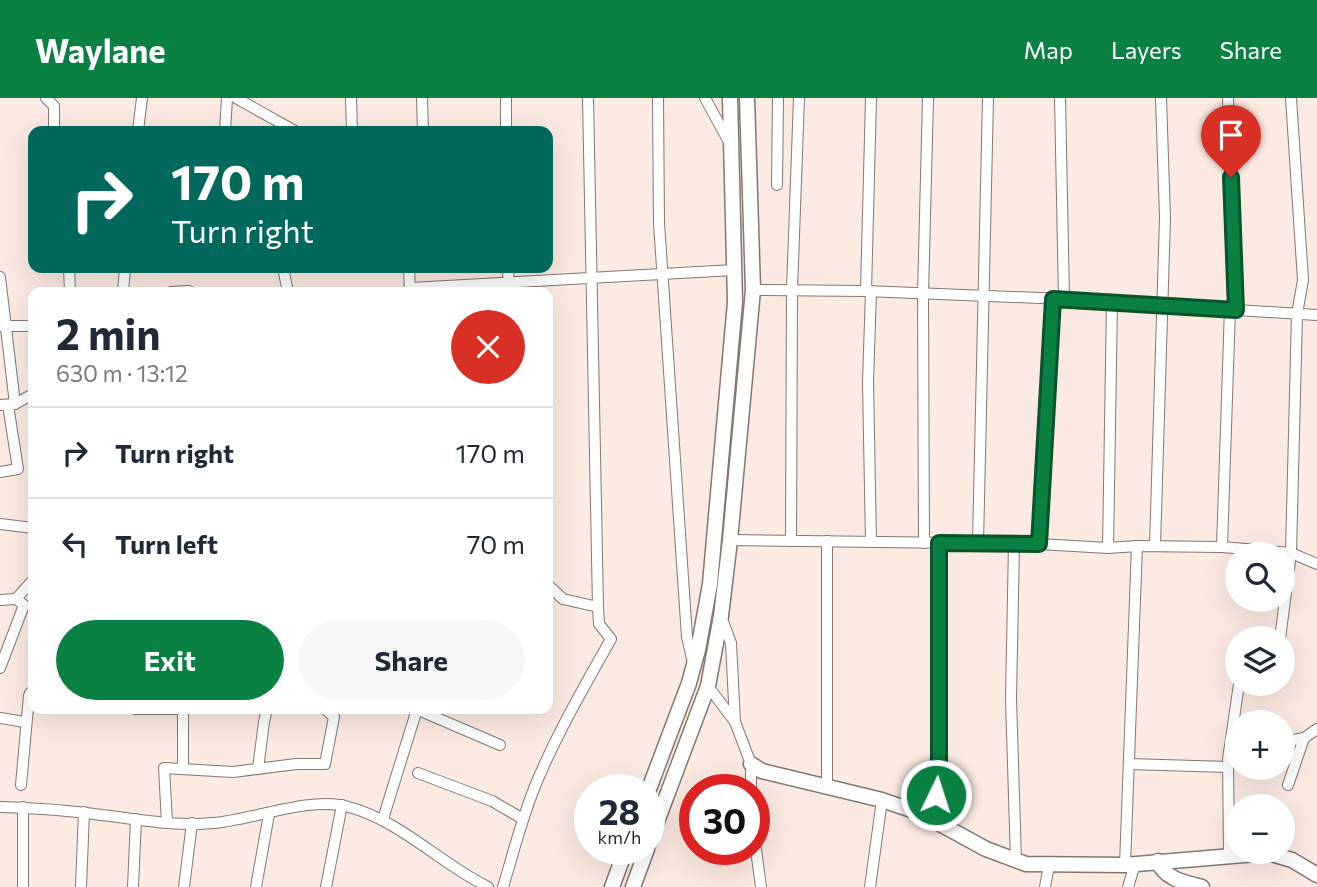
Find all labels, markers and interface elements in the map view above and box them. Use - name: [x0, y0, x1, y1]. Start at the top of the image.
- text: Waylane: [35, 29, 166, 70]
- text: Map: [1024, 35, 1073, 64]
- text: Layers: [1111, 35, 1182, 64]
- text: Share: [1220, 35, 1282, 64]
- pin: [1201, 105, 1261, 177]
- icon: arrive: [1212, 116, 1250, 154]
- text: 170 m: [171, 150, 304, 210]
- icon: right: [56, 154, 147, 245]
- text: Turn right: [171, 210, 314, 250]
- text: 2 min: [56, 307, 161, 359]
- button: close: [451, 310, 525, 384]
- text: 630 m · 13:12: [56, 359, 188, 387]
- icon: right: [56, 434, 94, 472]
- text: Turn right: [115, 437, 234, 468]
- text: 170 m: [456, 437, 525, 468]
- icon: left: [56, 525, 94, 563]
- text: Turn left: [115, 528, 218, 559]
- text: 70 m: [467, 528, 525, 559]
- map controls: [1225, 542, 1295, 864]
- button: search: [1225, 542, 1295, 612]
- button: Exit: [56, 620, 284, 700]
- button: Share: [298, 620, 525, 700]
- button: layers: [1225, 626, 1295, 696]
- button: +: [1225, 710, 1295, 780]
- position arrow: [899, 758, 973, 832]
- speed limit sign: 30: [679, 774, 770, 865]
- text: 28: [599, 789, 640, 832]
- button: −: [1225, 794, 1295, 864]
- text: km/h: [598, 826, 641, 848]

